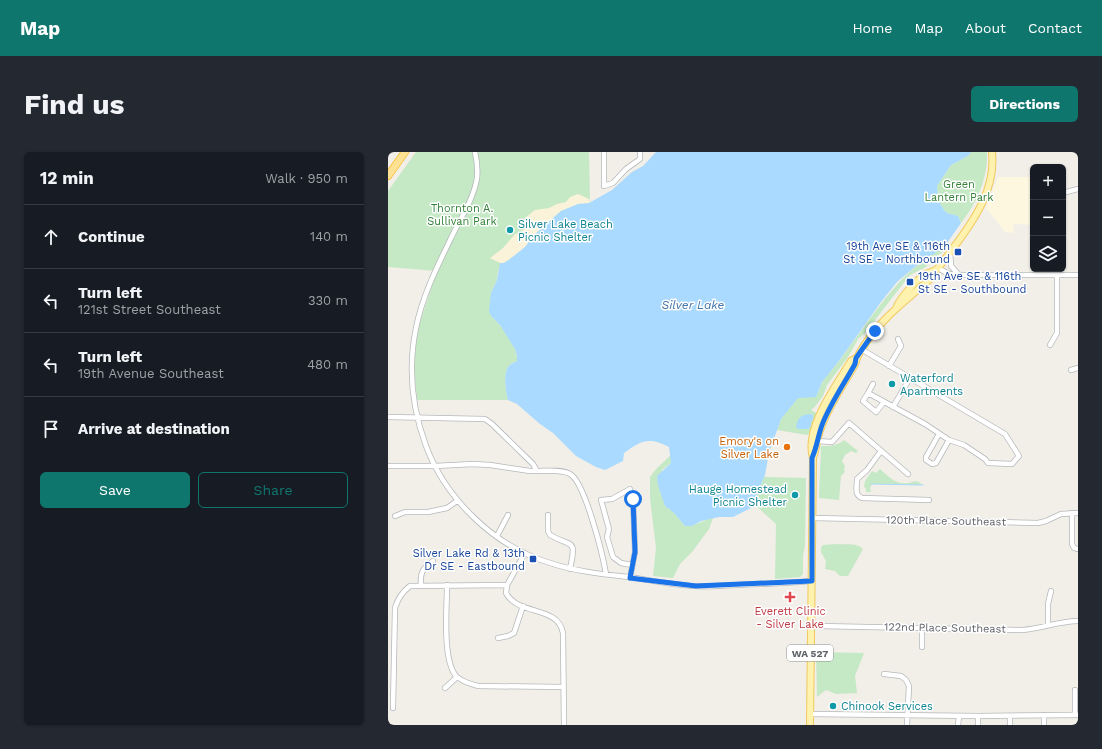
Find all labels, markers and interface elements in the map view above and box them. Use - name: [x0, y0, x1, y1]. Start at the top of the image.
- text: Map: [20, 17, 60, 40]
- text: Home: [852, 20, 892, 36]
- text: Map: [914, 20, 943, 36]
- text: About: [965, 20, 1006, 36]
- text: Contact: [1028, 20, 1082, 36]
- button: Directions: [971, 86, 1078, 122]
- text: Find us: [24, 88, 124, 121]
- map controls: [1030, 164, 1066, 272]
- button: +: [1030, 164, 1066, 200]
- text: 12 min: [40, 168, 94, 188]
- text: Walk · 950 m: [265, 171, 348, 186]
- park label: Green Lantern Park: [924, 178, 994, 204]
- button: −: [1030, 200, 1066, 236]
- park label: Thornton A. Sullivan Park: [427, 202, 497, 228]
- place label: Silver Lake Beach Picnic Shelter: [518, 218, 613, 244]
- marker: Silver Lake Beach Picnic Shelter: [505, 225, 515, 235]
- icon: ahead: [40, 226, 62, 248]
- text: Continue: [78, 228, 145, 246]
- text: 140 m: [310, 229, 348, 244]
- button: layers: [1030, 236, 1066, 272]
- place label: 19th Ave SE & 116th St SE - Northbound: [843, 240, 950, 266]
- marker: 19th Ave SE & 116th St SE - Northbound: [953, 247, 963, 257]
- place label: 19th Ave SE & 116th St SE - Southbound: [918, 270, 1026, 296]
- marker: 19th Ave SE & 116th St SE - Southbound: [905, 277, 915, 287]
- text: Turn left: [78, 284, 142, 302]
- icon: left: [40, 290, 62, 312]
- text: 330 m: [308, 293, 348, 308]
- water label: Silver Lake: [662, 298, 725, 312]
- text: 121st Street Southeast: [78, 302, 221, 317]
- route end: [866, 322, 884, 340]
- text: Turn left: [78, 348, 142, 366]
- icon: left: [40, 354, 62, 376]
- text: 480 m: [307, 357, 348, 372]
- text: 19th Avenue Southeast: [78, 366, 224, 381]
- place label: Waterford Apartments: [900, 372, 963, 398]
- marker: Waterford Apartments: [887, 379, 897, 389]
- icon: arrive: [40, 418, 62, 440]
- text: Arrive at destination: [78, 420, 230, 438]
- place label: Emory's on Silver Lake: [719, 435, 779, 461]
- marker: Emory's on Silver Lake: [782, 442, 792, 452]
- button: Save: [40, 472, 190, 508]
- button: Share: [198, 472, 348, 508]
- place label: Hauge Homestead Picnic Shelter: [689, 483, 788, 509]
- route start: [624, 490, 642, 508]
- marker: Hauge Homestead Picnic Shelter: [790, 490, 800, 500]
- street label: 120th Place Southeast: [886, 513, 1007, 529]
- place label: Silver Lake Rd & 13th Dr SE - Eastbound: [413, 547, 525, 573]
- marker: Silver Lake Rd & 13th Dr SE - Eastbound: [528, 554, 538, 564]
- marker: Everett Clinic - Silver Lake: [784, 591, 796, 603]
- place label: Everett Clinic - Silver Lake: [754, 605, 826, 631]
- street label: 122nd Place Southeast: [884, 620, 1006, 636]
- road number: WA 527: [787, 645, 833, 661]
- place label: Chinook Services: [841, 700, 933, 713]
- marker: Chinook Services: [828, 701, 838, 711]

